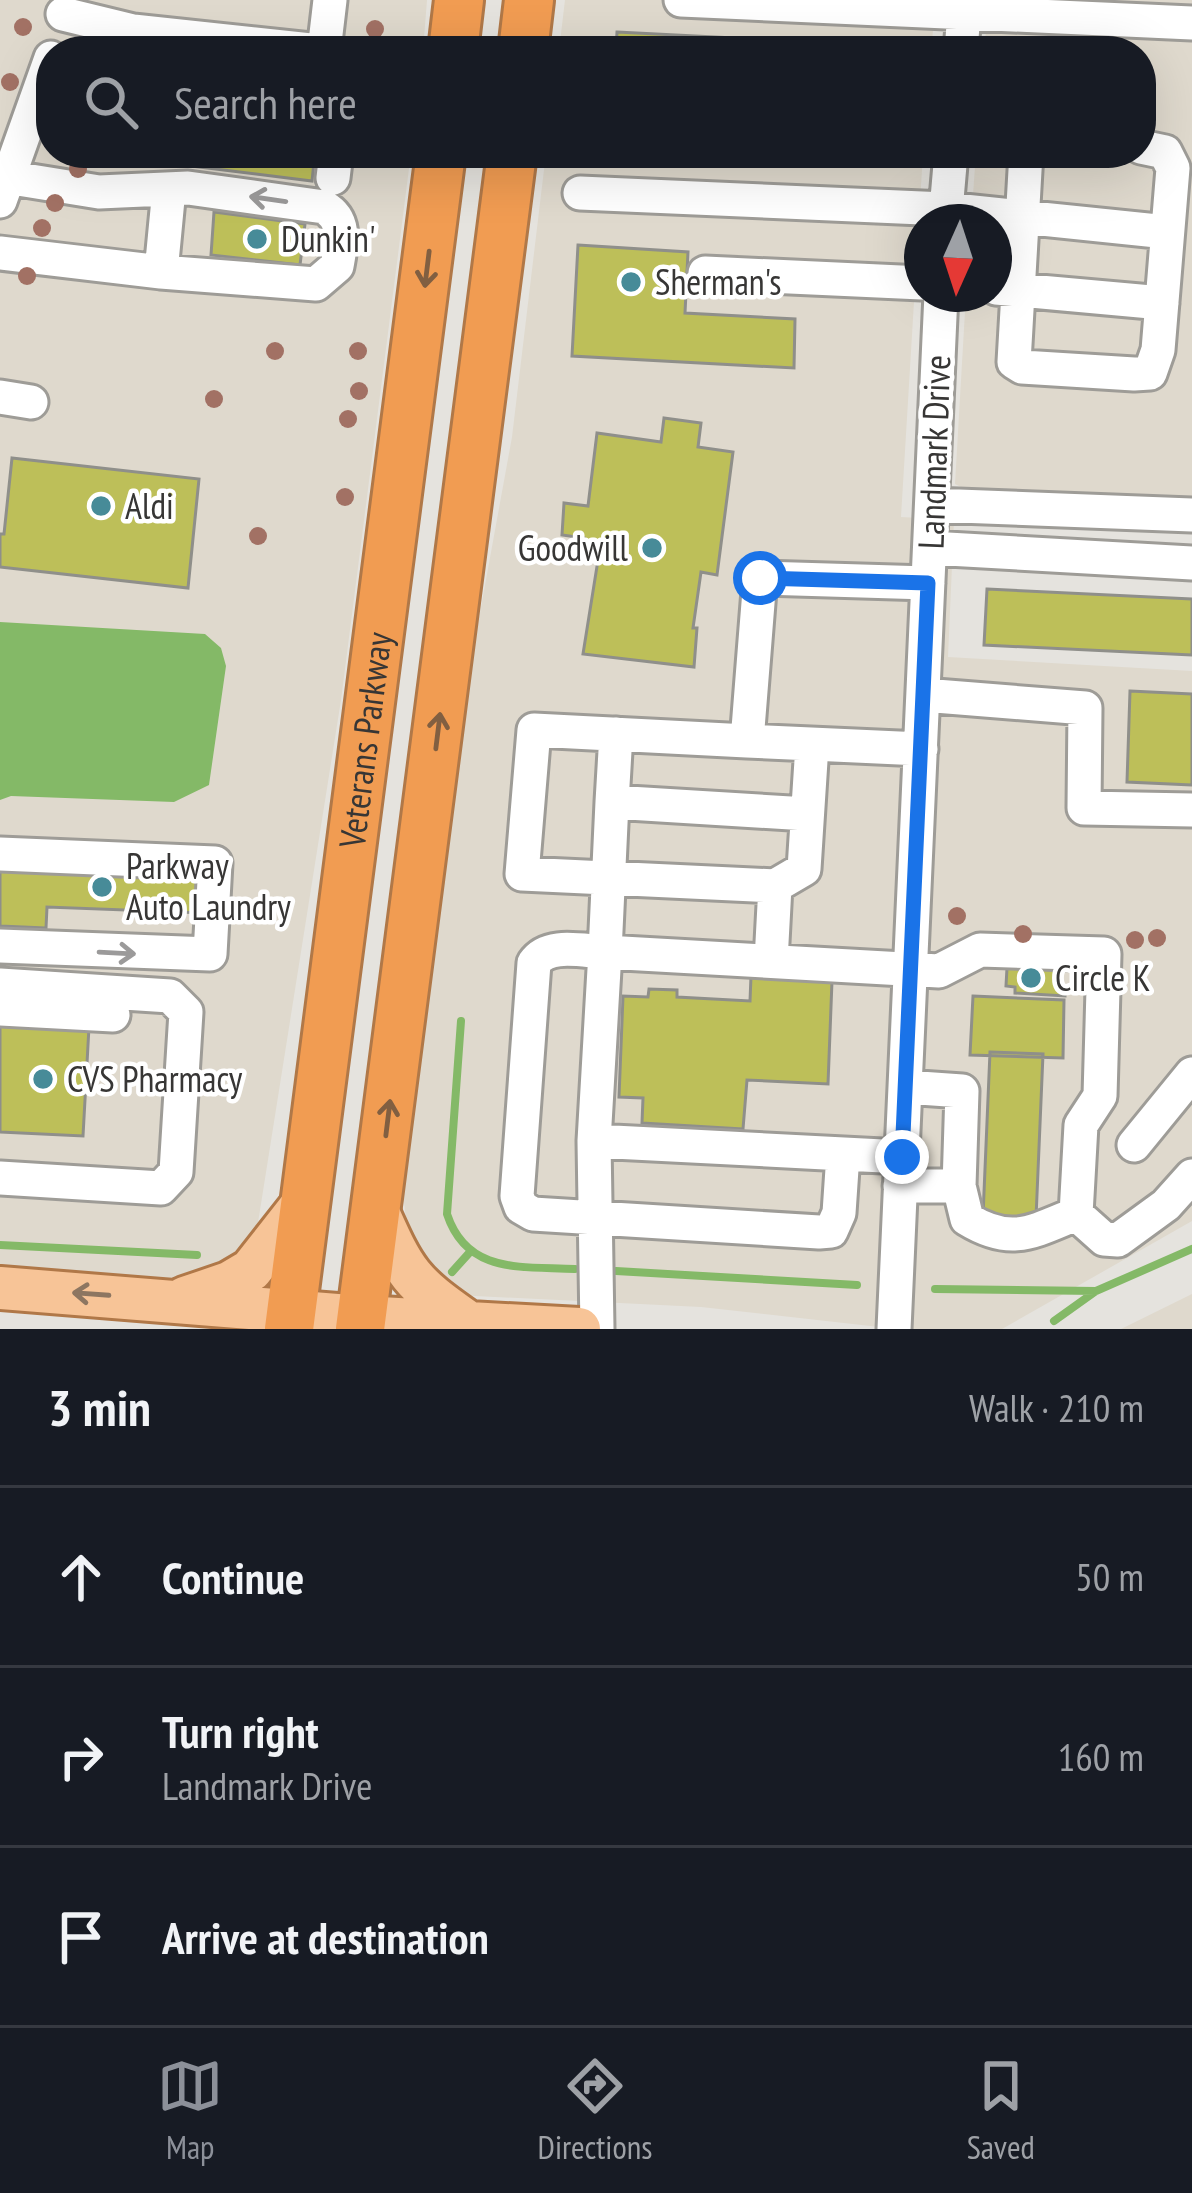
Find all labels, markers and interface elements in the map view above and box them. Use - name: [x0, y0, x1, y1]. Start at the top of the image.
- search box: [36, 36, 1156, 168]
- icon: search: [78, 69, 144, 135]
- text: Search here: [174, 73, 357, 131]
- one-way arrow: [249, 187, 288, 210]
- north arrow: [904, 204, 1012, 312]
- place label: Dunkin': [281, 215, 375, 262]
- marker: Dunkin': [244, 226, 270, 252]
- one-way arrow: [415, 249, 437, 288]
- place label: Sherman's: [655, 258, 781, 305]
- marker: Sherman's: [618, 269, 644, 295]
- street label: Landmark Drive: [907, 354, 960, 550]
- place label: Aldi: [125, 482, 174, 529]
- marker: Aldi: [88, 493, 114, 519]
- place label: Goodwill: [518, 524, 629, 571]
- marker: Goodwill: [639, 535, 665, 561]
- route start: [733, 551, 787, 605]
- street label: Veterans Parkway: [327, 629, 402, 851]
- one-way arrow: [427, 712, 450, 751]
- place label: Parkway Auto Laundry: [126, 842, 291, 930]
- marker: Parkway Auto Laundry: [89, 874, 115, 900]
- one-way arrow: [97, 941, 136, 964]
- place label: Circle K: [1055, 954, 1151, 1001]
- marker: Circle K: [1018, 965, 1044, 991]
- place label: CVS Pharmacy: [67, 1055, 243, 1102]
- marker: CVS Pharmacy: [30, 1066, 56, 1092]
- one-way arrow: [377, 1099, 400, 1138]
- route end: [875, 1130, 929, 1184]
- one-way arrow: [72, 1283, 111, 1306]
- text: 3 min: [48, 1374, 151, 1440]
- text: Walk · 210 m: [969, 1382, 1144, 1433]
- icon: ahead: [48, 1544, 114, 1610]
- text: Continue: [162, 1548, 304, 1606]
- text: 50 m: [1075, 1551, 1144, 1602]
- text: Turn right: [162, 1702, 319, 1760]
- icon: right: [48, 1724, 114, 1790]
- text: 160 m: [1058, 1731, 1144, 1782]
- text: Landmark Drive: [162, 1760, 372, 1811]
- icon: arrive: [48, 1904, 114, 1970]
- text: Arrive at destination: [162, 1908, 489, 1966]
- tab: Map: [157, 2053, 223, 2168]
- tab: Directions: [538, 2053, 652, 2168]
- tab: Saved: [967, 2053, 1035, 2168]

